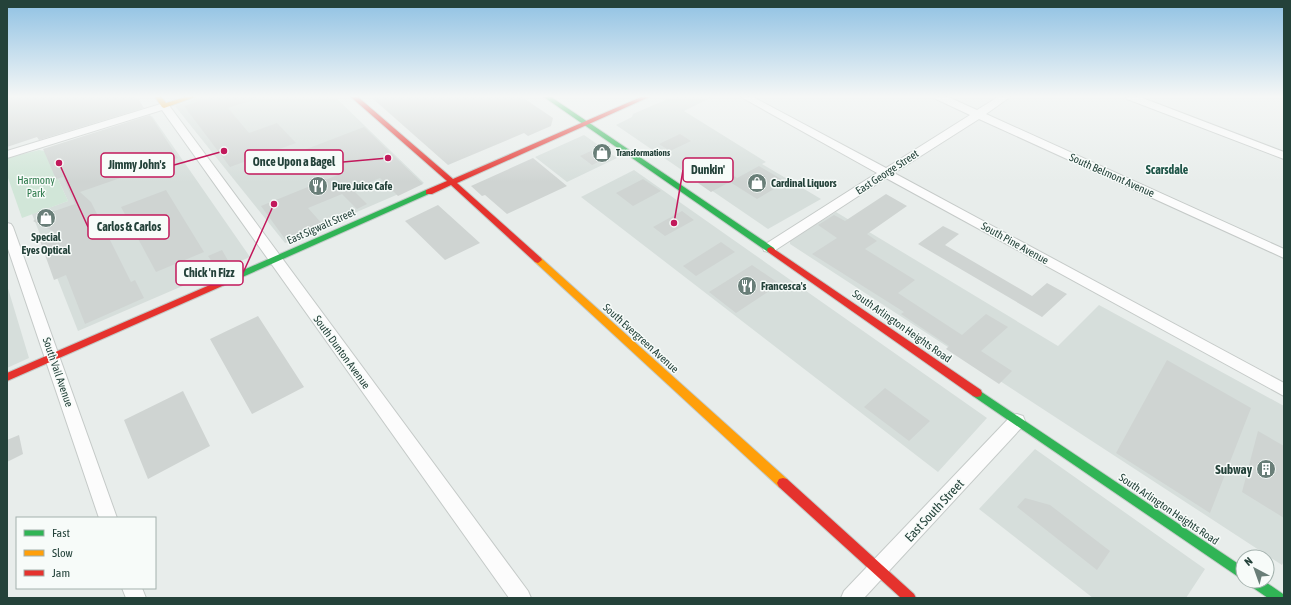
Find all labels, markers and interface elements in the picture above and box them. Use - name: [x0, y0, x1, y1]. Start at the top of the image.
- shop icon: Transformations: [591, 142, 613, 164]
- street label: East George Street: [853, 147, 921, 197]
- place label: Transformations: [616, 148, 671, 158]
- callout: Once Upon a Bagel: [245, 150, 343, 174]
- street label: South Belmont Avenue: [1068, 151, 1156, 199]
- callout: Jimmy John's: [101, 153, 174, 177]
- text: Once Upon a Bagel: [253, 155, 336, 169]
- text: Jimmy John's: [107, 158, 167, 172]
- callout: Dunkin': [683, 158, 733, 182]
- text: Dunkin': [691, 163, 725, 177]
- district label: Scarsdale: [1146, 163, 1189, 177]
- shop icon: Cardinal Liquors: [746, 172, 768, 194]
- park label: Harmony Park: [17, 174, 55, 199]
- restaurant icon: Pure Juice Cafe: [307, 175, 329, 197]
- place label: Cardinal Liquors: [771, 177, 837, 189]
- place label: Pure Juice Cafe: [332, 180, 392, 192]
- street label: East Sigwalt Street: [285, 206, 357, 246]
- shop icon: Special Eyes Optical: [35, 207, 57, 229]
- callout: Carlos & Carlos: [88, 215, 169, 239]
- text: Carlos & Carlos: [97, 220, 162, 234]
- street label: South Pine Avenue: [979, 220, 1051, 266]
- place label: Special Eyes Optical: [22, 231, 72, 256]
- callout: Chick 'n Fizz: [176, 261, 243, 285]
- text: Chick 'n Fizz: [183, 266, 235, 280]
- restaurant icon: Francesca's: [736, 275, 758, 297]
- place label: Francesca's: [761, 280, 807, 292]
- street label: South Arlington Heights Road: [850, 287, 954, 365]
- street label: South Evergreen Avenue: [601, 301, 681, 375]
- street label: South Dunton Avenue: [311, 313, 373, 391]
- street label: South Vail Avenue: [40, 336, 76, 408]
- building icon: Subway: [1255, 458, 1277, 480]
- place label: Subway: [1215, 462, 1253, 477]
- street label: South Arlington Heights Road: [1117, 471, 1221, 547]
- street label: East South Street: [902, 476, 967, 545]
- legend: [16, 517, 156, 589]
- text: Fast: [52, 526, 70, 540]
- text: Slow: [52, 546, 73, 560]
- north arrow: [1235, 549, 1275, 589]
- text: N: [1242, 555, 1255, 568]
- text: Jam: [52, 566, 70, 580]

